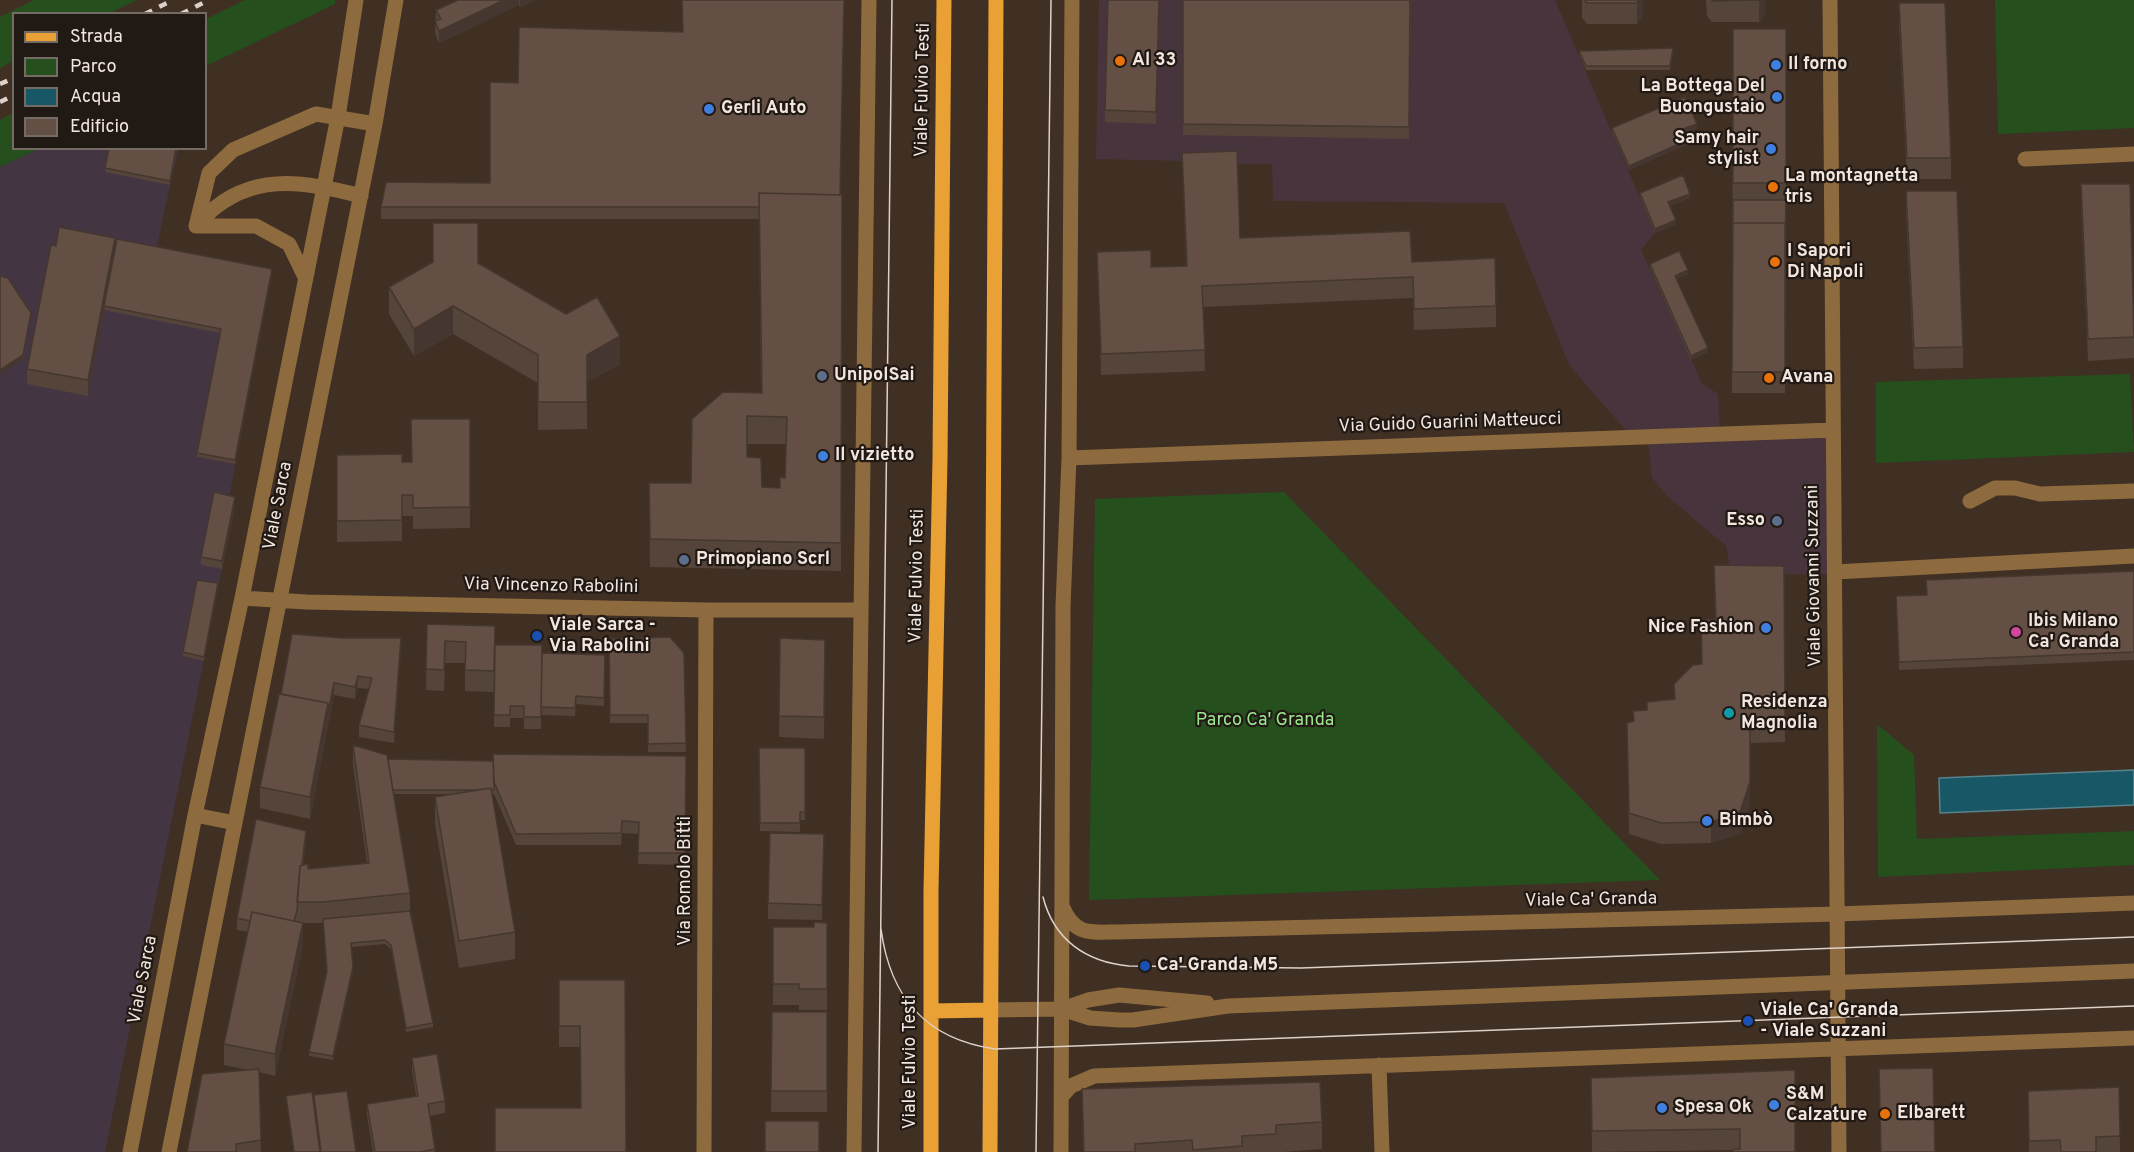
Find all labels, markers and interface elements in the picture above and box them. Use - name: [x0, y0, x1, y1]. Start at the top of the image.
- legend: [12, 12, 207, 150]
- street label: Viale Fulvio Testi: [912, 23, 936, 157]
- text: Strada: [70, 26, 123, 49]
- place label: Al 33: [1132, 50, 1176, 72]
- marker: Al 33: [1113, 54, 1127, 68]
- place label: Il forno: [1788, 54, 1847, 76]
- text: Parco: [70, 56, 116, 79]
- marker: Il forno: [1769, 58, 1783, 72]
- place label: La Bottega Del Buongustaio: [1640, 76, 1765, 118]
- text: Acqua: [70, 86, 121, 109]
- marker: La Bottega Del Buongustaio: [1770, 90, 1784, 104]
- place label: Gerli Auto: [721, 98, 806, 120]
- marker: Gerli Auto: [702, 102, 716, 116]
- text: Edificio: [70, 116, 129, 139]
- place label: Samy hair stylist: [1674, 128, 1759, 170]
- marker: Samy hair stylist: [1764, 142, 1778, 156]
- place label: La montagnetta tris: [1785, 166, 1918, 208]
- marker: La montagnetta tris: [1766, 180, 1780, 194]
- place label: I Sapori Di Napoli: [1787, 241, 1863, 284]
- marker: I Sapori Di Napoli: [1768, 255, 1782, 269]
- place label: UnipolSai: [834, 365, 915, 387]
- place label: Avana: [1781, 367, 1833, 389]
- marker: UnipolSai: [815, 369, 829, 383]
- marker: Avana: [1762, 371, 1776, 385]
- street label: Via Guido Guarini Matteucci: [1338, 409, 1562, 439]
- place label: Il vizietto: [835, 445, 914, 467]
- marker: Il vizietto: [816, 449, 830, 463]
- street label: Viale Sarca: [260, 460, 298, 552]
- street label: Viale Giovanni Suzzani: [1803, 484, 1827, 668]
- street label: Viale Fulvio Testi: [906, 509, 930, 643]
- place label: Esso: [1726, 510, 1765, 532]
- marker: Esso: [1770, 514, 1784, 528]
- place label: Primopiano Scrl: [696, 549, 830, 571]
- marker: Primopiano Scrl: [677, 553, 691, 567]
- street label: Via Vincenzo Rabolini: [463, 575, 639, 599]
- place label: Ibis Milano Ca' Granda: [2028, 611, 2119, 654]
- place label: Viale Sarca - Via Rabolini: [549, 615, 656, 658]
- place label: Nice Fashion: [1648, 617, 1754, 639]
- marker: Nice Fashion: [1759, 621, 1773, 635]
- marker: Ibis Milano Ca' Granda: [2009, 625, 2023, 639]
- marker: Viale Sarca - Via Rabolini: [530, 629, 544, 643]
- place label: Residenza Magnolia: [1741, 692, 1828, 734]
- marker: Residenza Magnolia: [1722, 706, 1736, 720]
- park label: Parco Ca' Granda: [1196, 710, 1334, 732]
- place label: Bimbò: [1719, 810, 1773, 832]
- marker: Bimbò: [1700, 814, 1714, 828]
- street label: Via Romolo Bitti: [675, 816, 697, 946]
- street label: Viale Ca' Granda: [1525, 889, 1657, 913]
- street label: Viale Sarca: [125, 934, 163, 1026]
- place label: Ca' Granda M5: [1157, 955, 1278, 977]
- marker: Ca' Granda M5: [1138, 959, 1152, 973]
- street label: Viale Fulvio Testi: [900, 995, 922, 1129]
- place label: Viale Ca' Granda - Viale Suzzani: [1760, 1000, 1898, 1042]
- marker: Viale Ca' Granda - Viale Suzzani: [1741, 1014, 1755, 1028]
- place label: S&M Calzature: [1786, 1084, 1867, 1126]
- place label: Spesa Ok: [1674, 1097, 1752, 1119]
- marker: S&M Calzature: [1767, 1098, 1781, 1112]
- marker: Spesa Ok: [1655, 1101, 1669, 1115]
- place label: Elbarett: [1897, 1103, 1965, 1125]
- marker: Elbarett: [1878, 1107, 1892, 1121]

